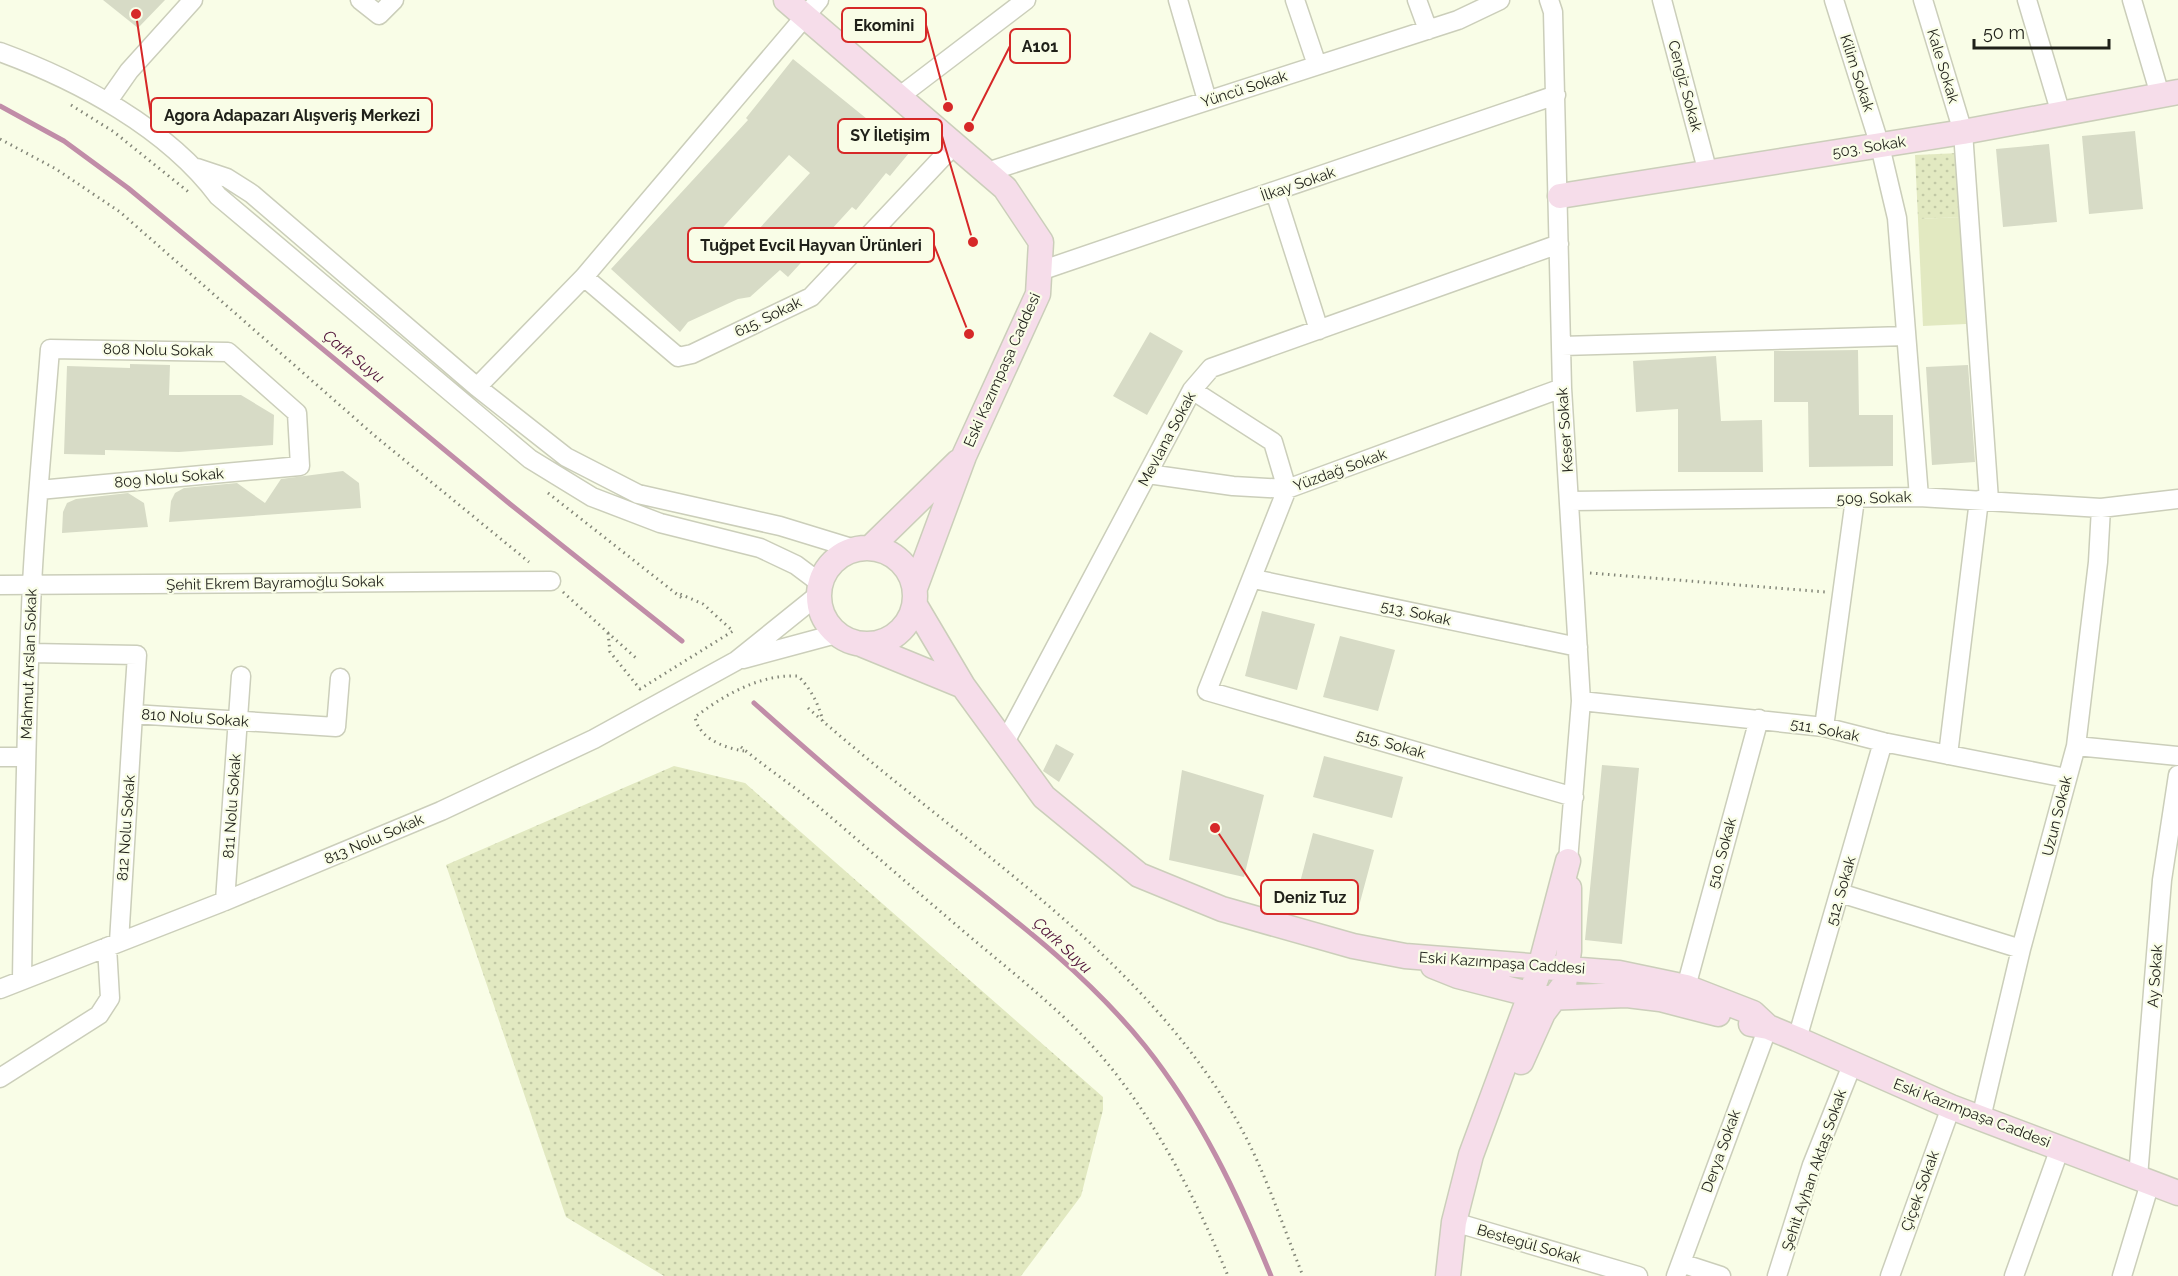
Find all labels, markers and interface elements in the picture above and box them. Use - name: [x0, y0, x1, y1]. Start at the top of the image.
- callout: Ekomini: [842, 8, 926, 42]
- scale bar: [1974, 12, 2109, 50]
- text: Ekomini: [854, 16, 914, 35]
- text: 50 m: [1983, 22, 2025, 43]
- street label: Kale Sokak: [1923, 27, 1963, 105]
- callout: A101: [1010, 29, 1070, 63]
- street label: Kilim Sokak: [1836, 32, 1878, 114]
- text: A101: [1022, 37, 1058, 56]
- street label: Cengiz Sokak: [1664, 38, 1706, 134]
- street label: Yüncü Sokak: [1199, 67, 1289, 111]
- callout: Agora Adapazarı Alışveriş Merkezi: [151, 98, 432, 132]
- text: Agora Adapazarı Alışveriş Merkezi: [164, 106, 420, 125]
- callout: SY İletişim: [838, 119, 942, 153]
- text: SY İletişim: [850, 125, 930, 145]
- street label: 503. Sokak: [1831, 132, 1907, 162]
- street label: İlkay Sokak: [1258, 162, 1338, 205]
- callout: Tuğpet Evcil Hayvan Ürünleri: [688, 228, 934, 262]
- text: Tuğpet Evcil Hayvan Ürünleri: [700, 235, 922, 255]
- street label: Eski Kazımpaşa Caddesi: [960, 290, 1044, 450]
- street label: 615. Sokak: [732, 293, 805, 341]
- water label: Çark Suyu: [319, 326, 388, 387]
- street label: 808 Nolu Sokak: [103, 340, 213, 360]
- street label: Keser Sokak: [1553, 387, 1577, 473]
- street label: Mevlana Sokak: [1134, 389, 1200, 489]
- street label: Yüzdağ Sokak: [1291, 445, 1389, 495]
- street label: 809 Nolu Sokak: [113, 464, 225, 492]
- street label: 509. Sokak: [1836, 488, 1912, 508]
- street label: Şehit Ekrem Bayramoğlu Sokak: [166, 572, 384, 594]
- street label: Mahmut Arslan Sokak: [17, 588, 41, 740]
- street label: 513. Sokak: [1379, 597, 1453, 629]
- street label: 810 Nolu Sokak: [141, 705, 249, 731]
- street label: 511. Sokak: [1789, 715, 1861, 745]
- street label: 515. Sokak: [1354, 725, 1428, 763]
- street label: 811 Nolu Sokak: [219, 753, 245, 859]
- street label: 812 Nolu Sokak: [113, 774, 139, 882]
- street label: Uzun Sokak: [2038, 774, 2076, 858]
- street label: 813 Nolu Sokak: [322, 810, 427, 868]
- street label: 510. Sokak: [1704, 816, 1740, 890]
- street label: 512. Sokak: [1823, 854, 1859, 928]
- callout: Deniz Tuz: [1261, 880, 1358, 914]
- text: Deniz Tuz: [1274, 888, 1347, 907]
- water label: Çark Suyu: [1029, 913, 1096, 977]
- street label: Ay Sokak: [2144, 944, 2166, 1008]
- street label: Eski Kazımpaşa Caddesi: [1418, 948, 1586, 978]
- street label: Eski Kazımpaşa Caddesi: [1891, 1075, 2053, 1151]
- street label: Şehit Ayhan Aktaş Sokak: [1778, 1087, 1850, 1253]
- street label: Derya Sokak: [1698, 1107, 1744, 1195]
- street label: Çiçek Sokak: [1897, 1148, 1943, 1234]
- street label: Bestegül Sokak: [1475, 1221, 1583, 1267]

